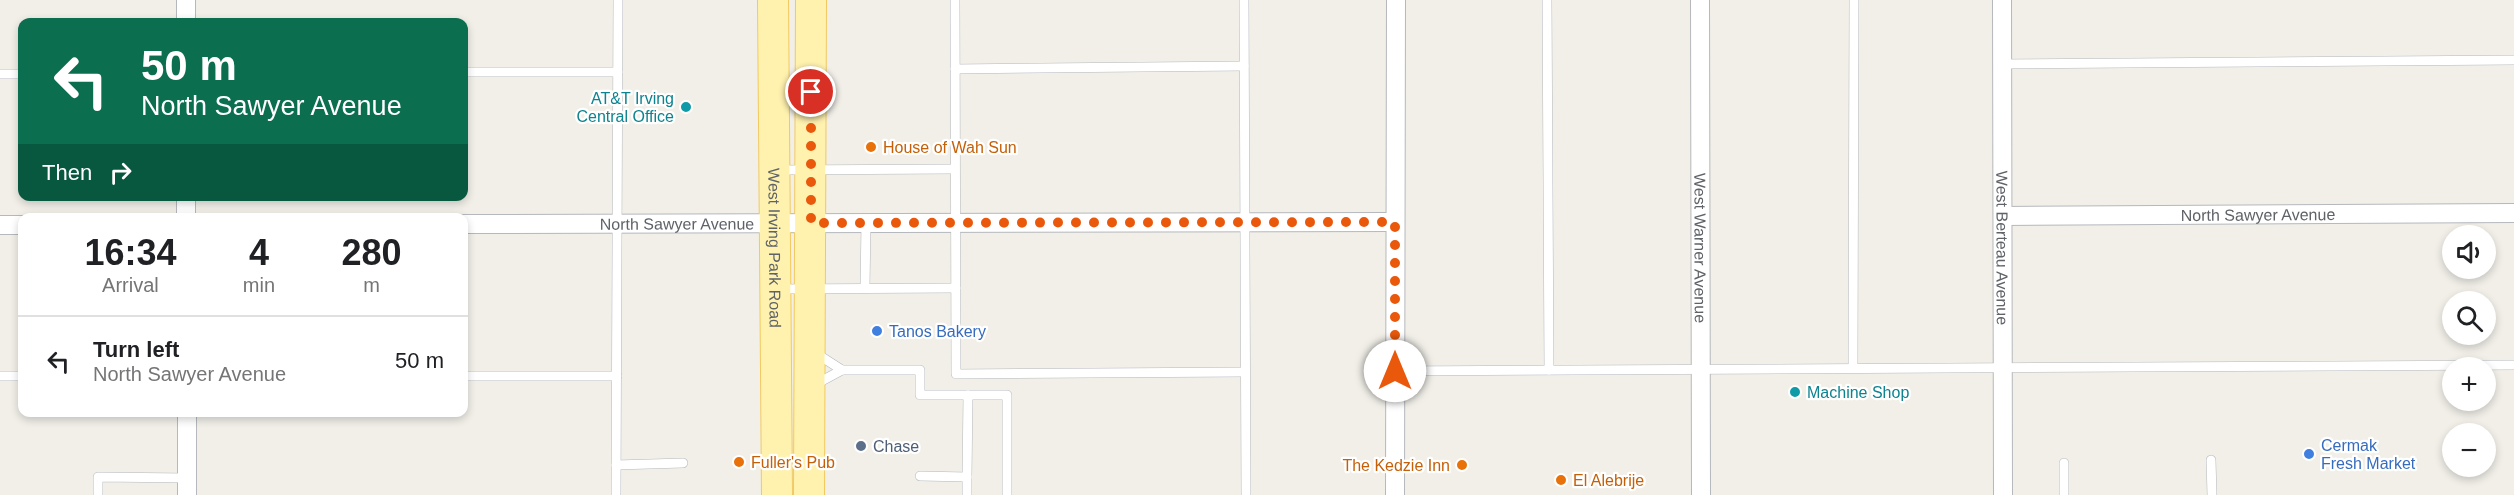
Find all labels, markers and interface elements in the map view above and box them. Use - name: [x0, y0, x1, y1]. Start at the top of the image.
- icon: left: [42, 42, 120, 120]
- text: 50 m: [141, 42, 237, 89]
- pin: [785, 66, 836, 117]
- icon: arrive: [794, 75, 827, 108]
- place label: AT&T Irving Central Office: [576, 90, 674, 125]
- text: North Sawyer Avenue: [141, 91, 402, 121]
- marker: AT&T Irving Central Office: [679, 100, 693, 114]
- place label: House of Wah Sun: [883, 139, 1017, 156]
- marker: House of Wah Sun: [864, 140, 878, 154]
- icon: right: [104, 156, 137, 189]
- text: Then: [42, 160, 92, 185]
- street label: West Irving Park Road: [766, 168, 784, 328]
- street label: West Berteau Avenue: [1994, 171, 2011, 325]
- street label: West Warner Avenue: [1692, 173, 1709, 323]
- street label: North Sawyer Avenue: [2181, 206, 2335, 223]
- street label: North Sawyer Avenue: [600, 215, 754, 232]
- map controls: [2442, 225, 2496, 477]
- button: sound: [2442, 225, 2496, 279]
- text: 16:34: [84, 232, 176, 273]
- text: 4: [249, 232, 269, 273]
- text: 280: [341, 232, 402, 273]
- text: Arrival: [102, 274, 159, 296]
- text: min: [243, 274, 275, 296]
- text: m: [363, 274, 380, 296]
- button: search: [2442, 291, 2496, 345]
- place label: Tanos Bakery: [889, 323, 986, 340]
- marker: Tanos Bakery: [870, 324, 884, 338]
- text: Turn left: [93, 337, 179, 362]
- position arrow: [1363, 339, 1427, 403]
- icon: left: [42, 345, 75, 378]
- text: 50 m: [395, 348, 444, 373]
- button: +: [2442, 357, 2496, 411]
- text: North Sawyer Avenue: [93, 363, 286, 385]
- place label: Machine Shop: [1807, 384, 1909, 401]
- marker: Machine Shop: [1788, 385, 1802, 399]
- button: −: [2442, 423, 2496, 477]
- place label: Cermak Fresh Market: [2321, 437, 2416, 472]
- place label: Chase: [873, 438, 919, 455]
- marker: Chase: [854, 439, 868, 453]
- marker: Cermak Fresh Market: [2302, 447, 2316, 461]
- place label: Fuller's Pub: [751, 454, 835, 471]
- marker: Fuller's Pub: [732, 455, 746, 469]
- place label: The Kedzie Inn: [1342, 457, 1450, 474]
- marker: The Kedzie Inn: [1455, 458, 1469, 472]
- place label: El Alebrije: [1573, 472, 1644, 489]
- marker: El Alebrije: [1554, 473, 1568, 487]

